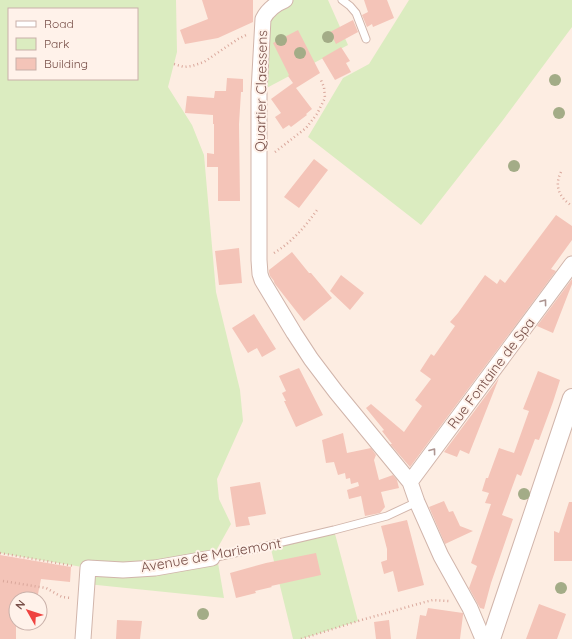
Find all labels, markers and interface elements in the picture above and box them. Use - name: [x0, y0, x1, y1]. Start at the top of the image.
- legend: [8, 8, 138, 80]
- text: Road: [44, 16, 74, 31]
- street label: Quartier Claessens: [251, 30, 271, 152]
- text: Park: [44, 36, 69, 51]
- text: Building: [44, 56, 88, 71]
- one-way arrow: [539, 299, 546, 306]
- street label: Rue Fontaine de Spa: [443, 314, 539, 432]
- one-way arrow: [428, 448, 436, 455]
- street label: Avenue de Mariemont: [139, 534, 283, 576]
- north arrow: [8, 591, 48, 631]
- text: N: [12, 597, 28, 612]

